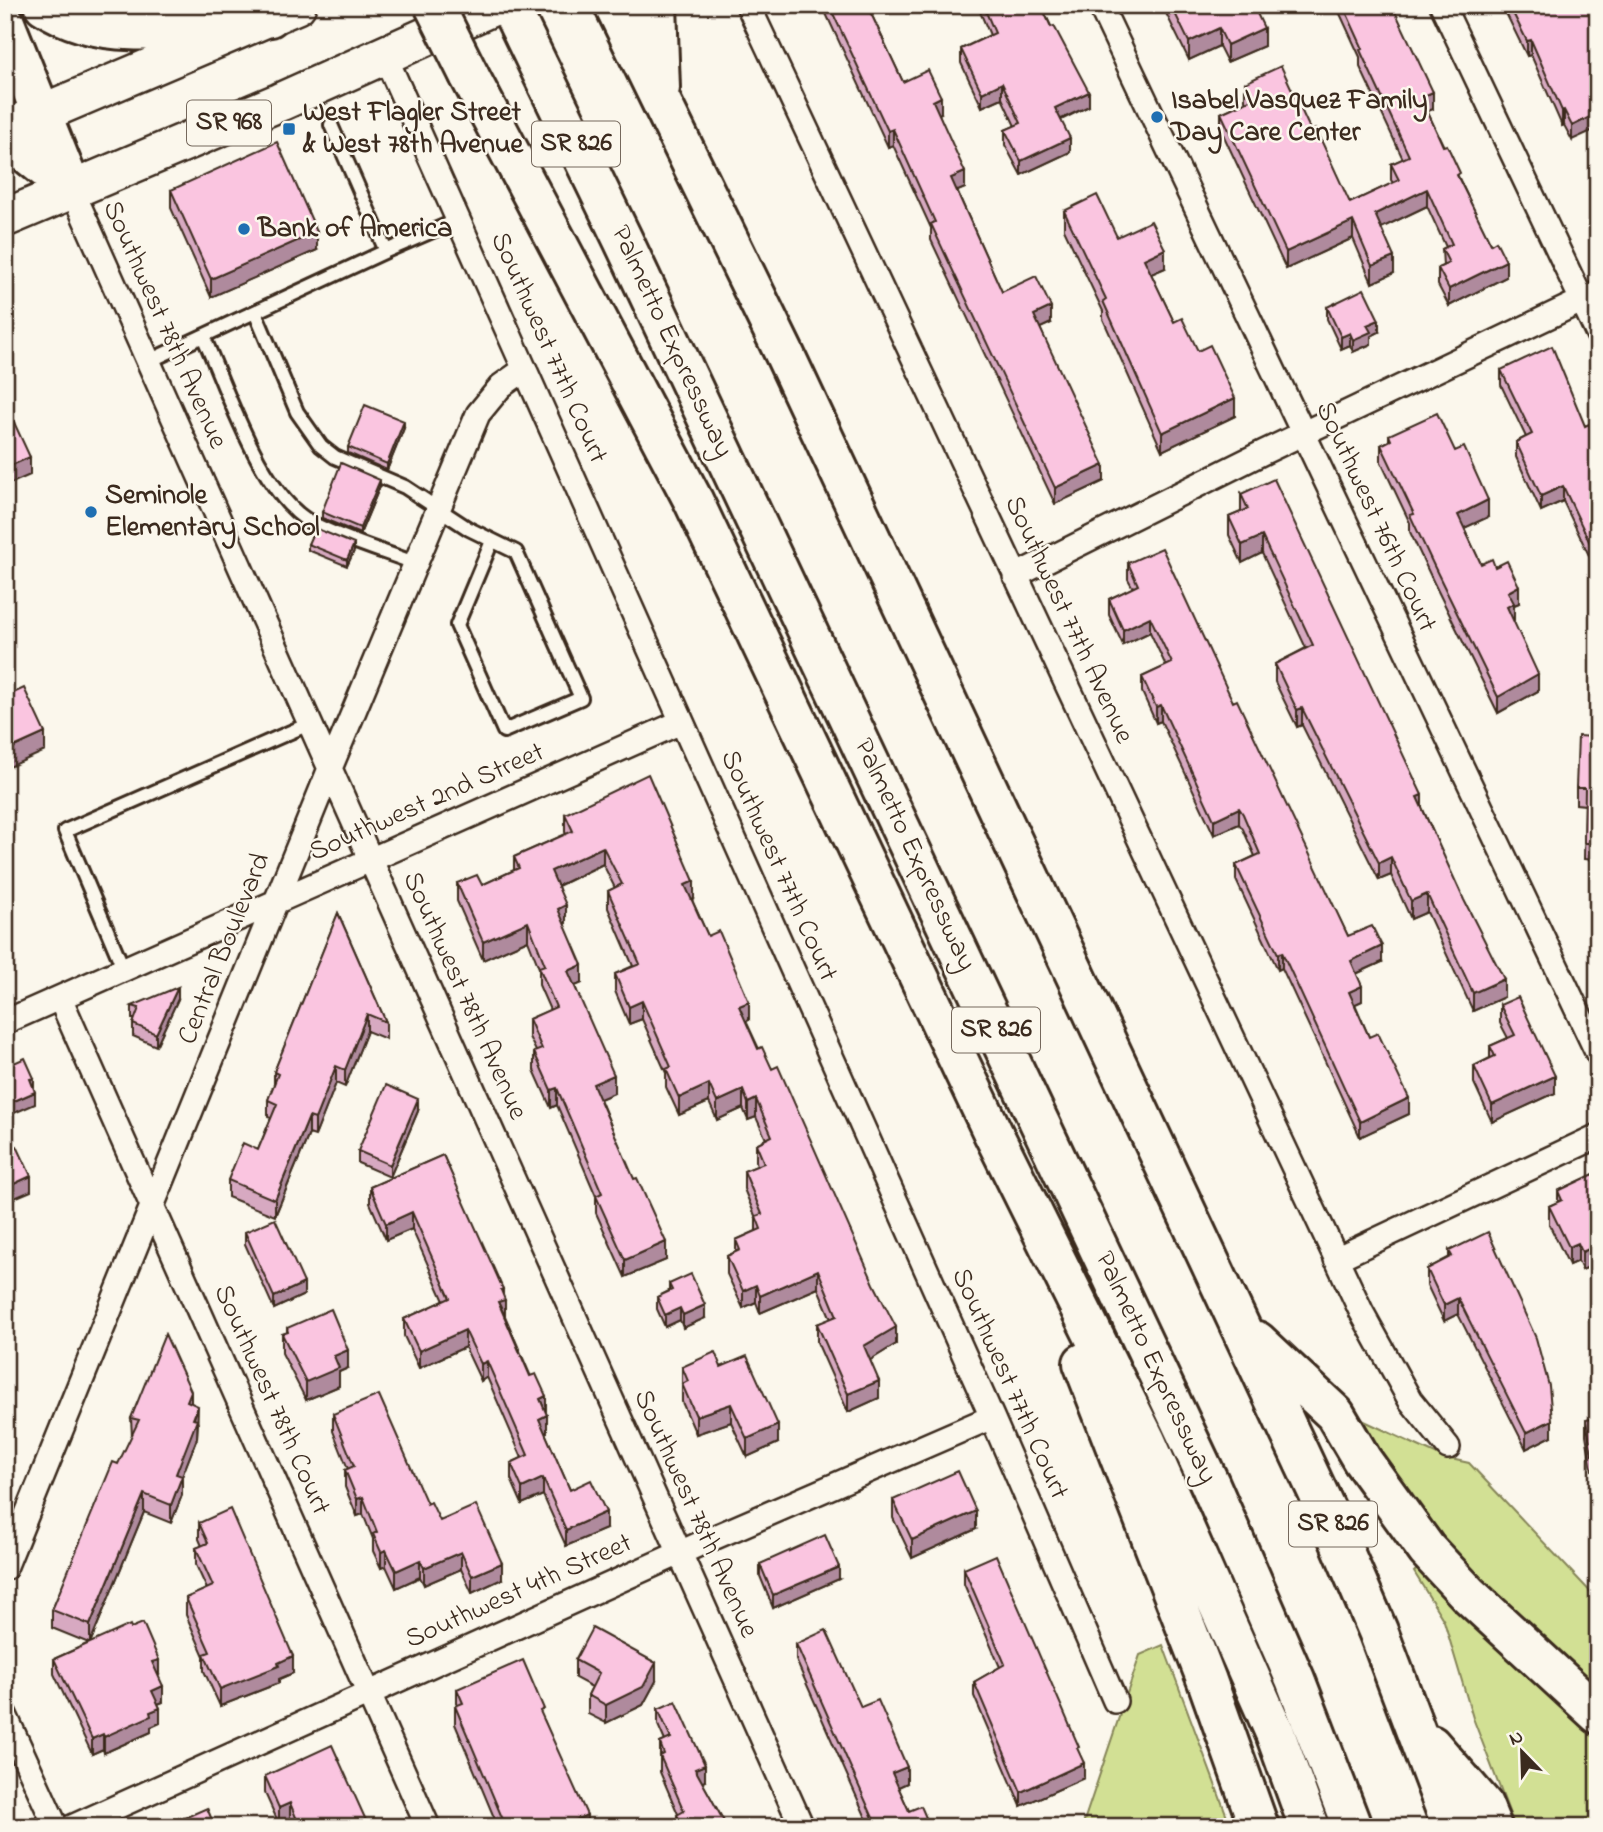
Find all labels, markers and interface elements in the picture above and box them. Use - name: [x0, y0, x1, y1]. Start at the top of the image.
- place label: Isabel Vasquez Family Day Care Center: [1169, 81, 1428, 154]
- place label: West Flagler Street & West 78th Avenue: [302, 93, 525, 166]
- road number: SR 968: [187, 100, 271, 146]
- marker: Isabel Vasquez Family Day Care Center: [1149, 109, 1165, 125]
- marker: West Flagler Street & West 78th Avenue: [281, 121, 297, 137]
- road number: SR 826: [532, 122, 620, 167]
- street label: Southwest 78th Avenue: [91, 194, 237, 456]
- place label: Bank of America: [256, 209, 452, 250]
- street label: Palmetto Expressway: [599, 219, 743, 465]
- marker: Bank of America: [236, 221, 252, 237]
- street label: Southwest 77th Court: [479, 226, 617, 470]
- street label: Southwest 76th Court: [1304, 395, 1446, 639]
- place label: Seminole Elementary School: [105, 476, 320, 549]
- street label: Southwest 77th Avenue: [993, 489, 1144, 751]
- marker: Seminole Elementary School: [83, 504, 99, 520]
- street label: Palmetto Expressway: [842, 732, 986, 978]
- street label: Southwest 2nd Street: [303, 733, 551, 873]
- street label: Southwest 77th Court: [709, 744, 847, 988]
- street label: Central Boulevard: [168, 847, 282, 1051]
- street label: Southwest 78th Avenue: [391, 865, 537, 1127]
- road number: SR 826: [952, 1007, 1040, 1052]
- street label: Palmetto Expressway: [1083, 1245, 1227, 1491]
- street label: Southwest 77th Court: [940, 1262, 1078, 1506]
- street label: Southwest 78th Court: [202, 1278, 340, 1522]
- street label: Southwest 78th Avenue: [622, 1383, 768, 1645]
- road number: SR 826: [1289, 1502, 1377, 1546]
- street label: Southwest 4th Street: [399, 1524, 639, 1660]
- north arrow: [1488, 1716, 1558, 1786]
- text: N: [1505, 1724, 1528, 1754]

